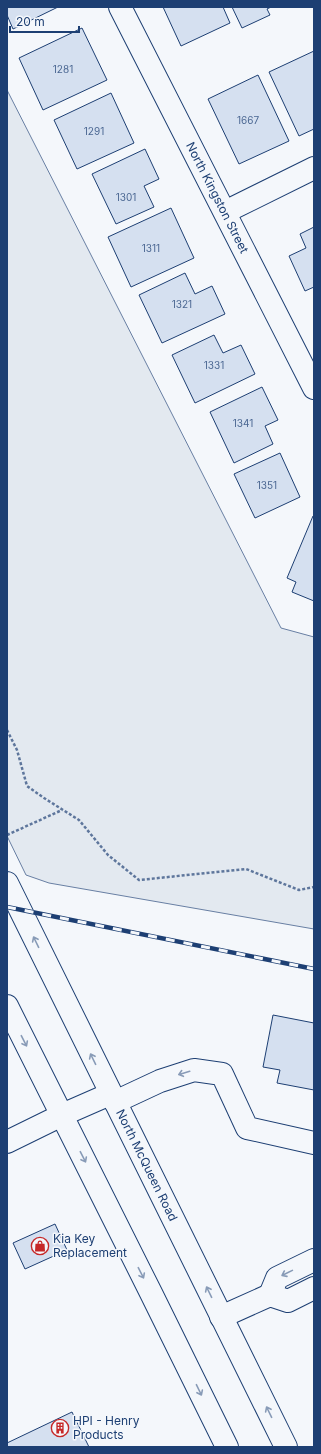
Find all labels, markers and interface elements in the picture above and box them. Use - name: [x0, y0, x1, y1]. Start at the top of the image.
- scale bar: [10, 8, 79, 34]
- text: 20 m: [16, 14, 45, 29]
- house number: 1281: [53, 63, 73, 75]
- house number: 1667: [237, 114, 259, 126]
- house number: 1291: [84, 125, 104, 137]
- street label: North Kingston Street: [183, 139, 252, 256]
- house number: 1301: [116, 191, 136, 203]
- house number: 1311: [142, 242, 160, 254]
- house number: 1321: [172, 298, 192, 310]
- house number: 1331: [204, 359, 224, 371]
- house number: 1341: [233, 417, 253, 429]
- house number: 1351: [257, 479, 277, 491]
- one-way arrow: [32, 936, 39, 948]
- one-way arrow: [21, 1035, 29, 1047]
- one-way arrow: [89, 1053, 96, 1065]
- one-way arrow: [178, 1070, 190, 1078]
- street label: North McQueen Road: [113, 1107, 181, 1223]
- one-way arrow: [80, 1151, 87, 1163]
- place label: Kia Key Replacement: [53, 1231, 127, 1260]
- shop icon: Kia Key Replacement: [30, 1236, 50, 1256]
- one-way arrow: [138, 1267, 145, 1279]
- one-way arrow: [281, 1270, 293, 1277]
- one-way arrow: [205, 1286, 212, 1298]
- one-way arrow: [196, 1383, 203, 1395]
- one-way arrow: [265, 1406, 272, 1418]
- place label: HPI - Henry Products: [73, 1413, 140, 1442]
- building icon: HPI - Henry Products: [50, 1418, 70, 1438]

